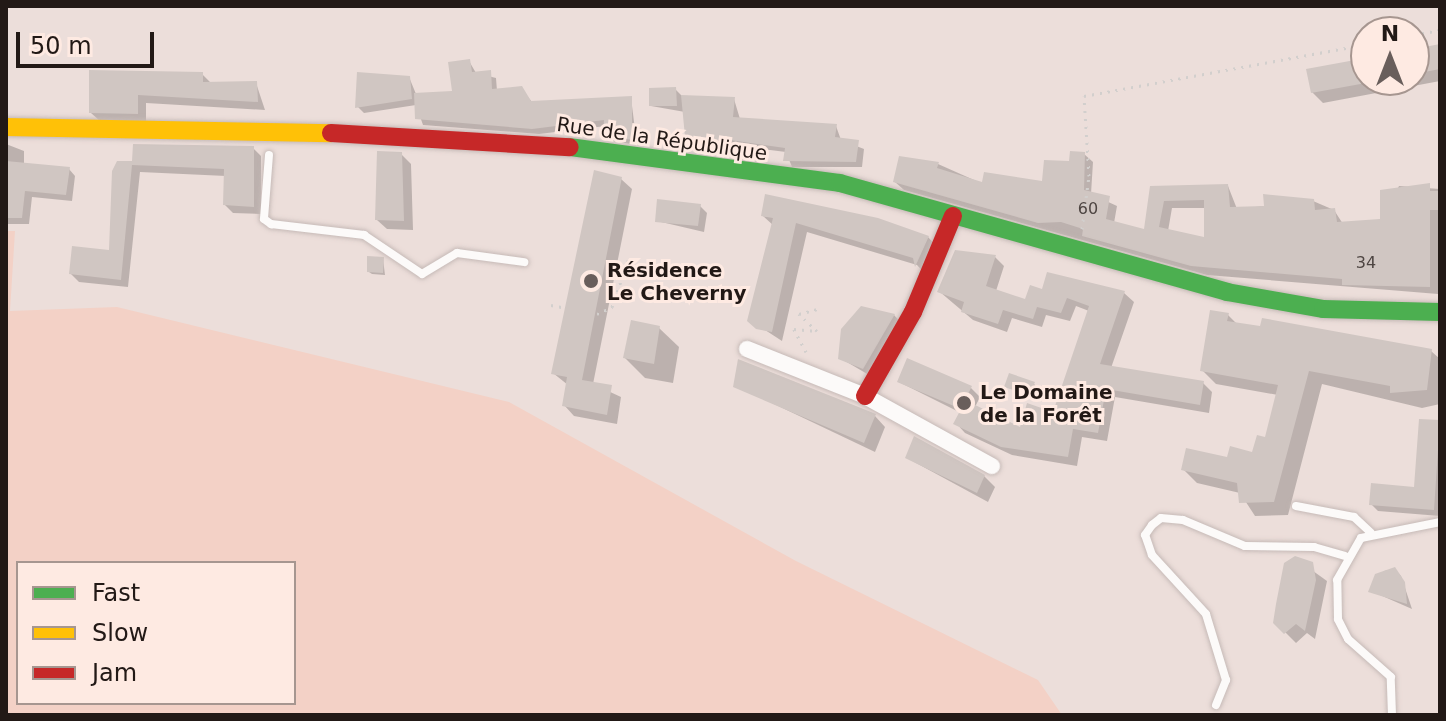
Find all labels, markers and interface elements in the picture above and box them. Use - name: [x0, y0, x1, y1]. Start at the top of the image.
- scale bar: [20, 16, 158, 66]
- north arrow: [1350, 16, 1430, 96]
- text: N: [1381, 21, 1399, 46]
- text: 50 m: [30, 32, 92, 60]
- street label: Rue de la République: [555, 112, 769, 166]
- house number: 60: [1078, 199, 1098, 219]
- house number: 34: [1356, 253, 1376, 273]
- place label: Résidence Le Cheverny: [607, 258, 746, 305]
- marker: Résidence Le Cheverny: [582, 272, 600, 290]
- place label: Le Domaine de la Forêt: [980, 380, 1113, 427]
- marker: Le Domaine de la Forêt: [955, 394, 973, 412]
- legend: [16, 561, 296, 705]
- text: Fast: [92, 579, 140, 607]
- text: Slow: [92, 619, 148, 647]
- text: Jam: [92, 659, 137, 687]

